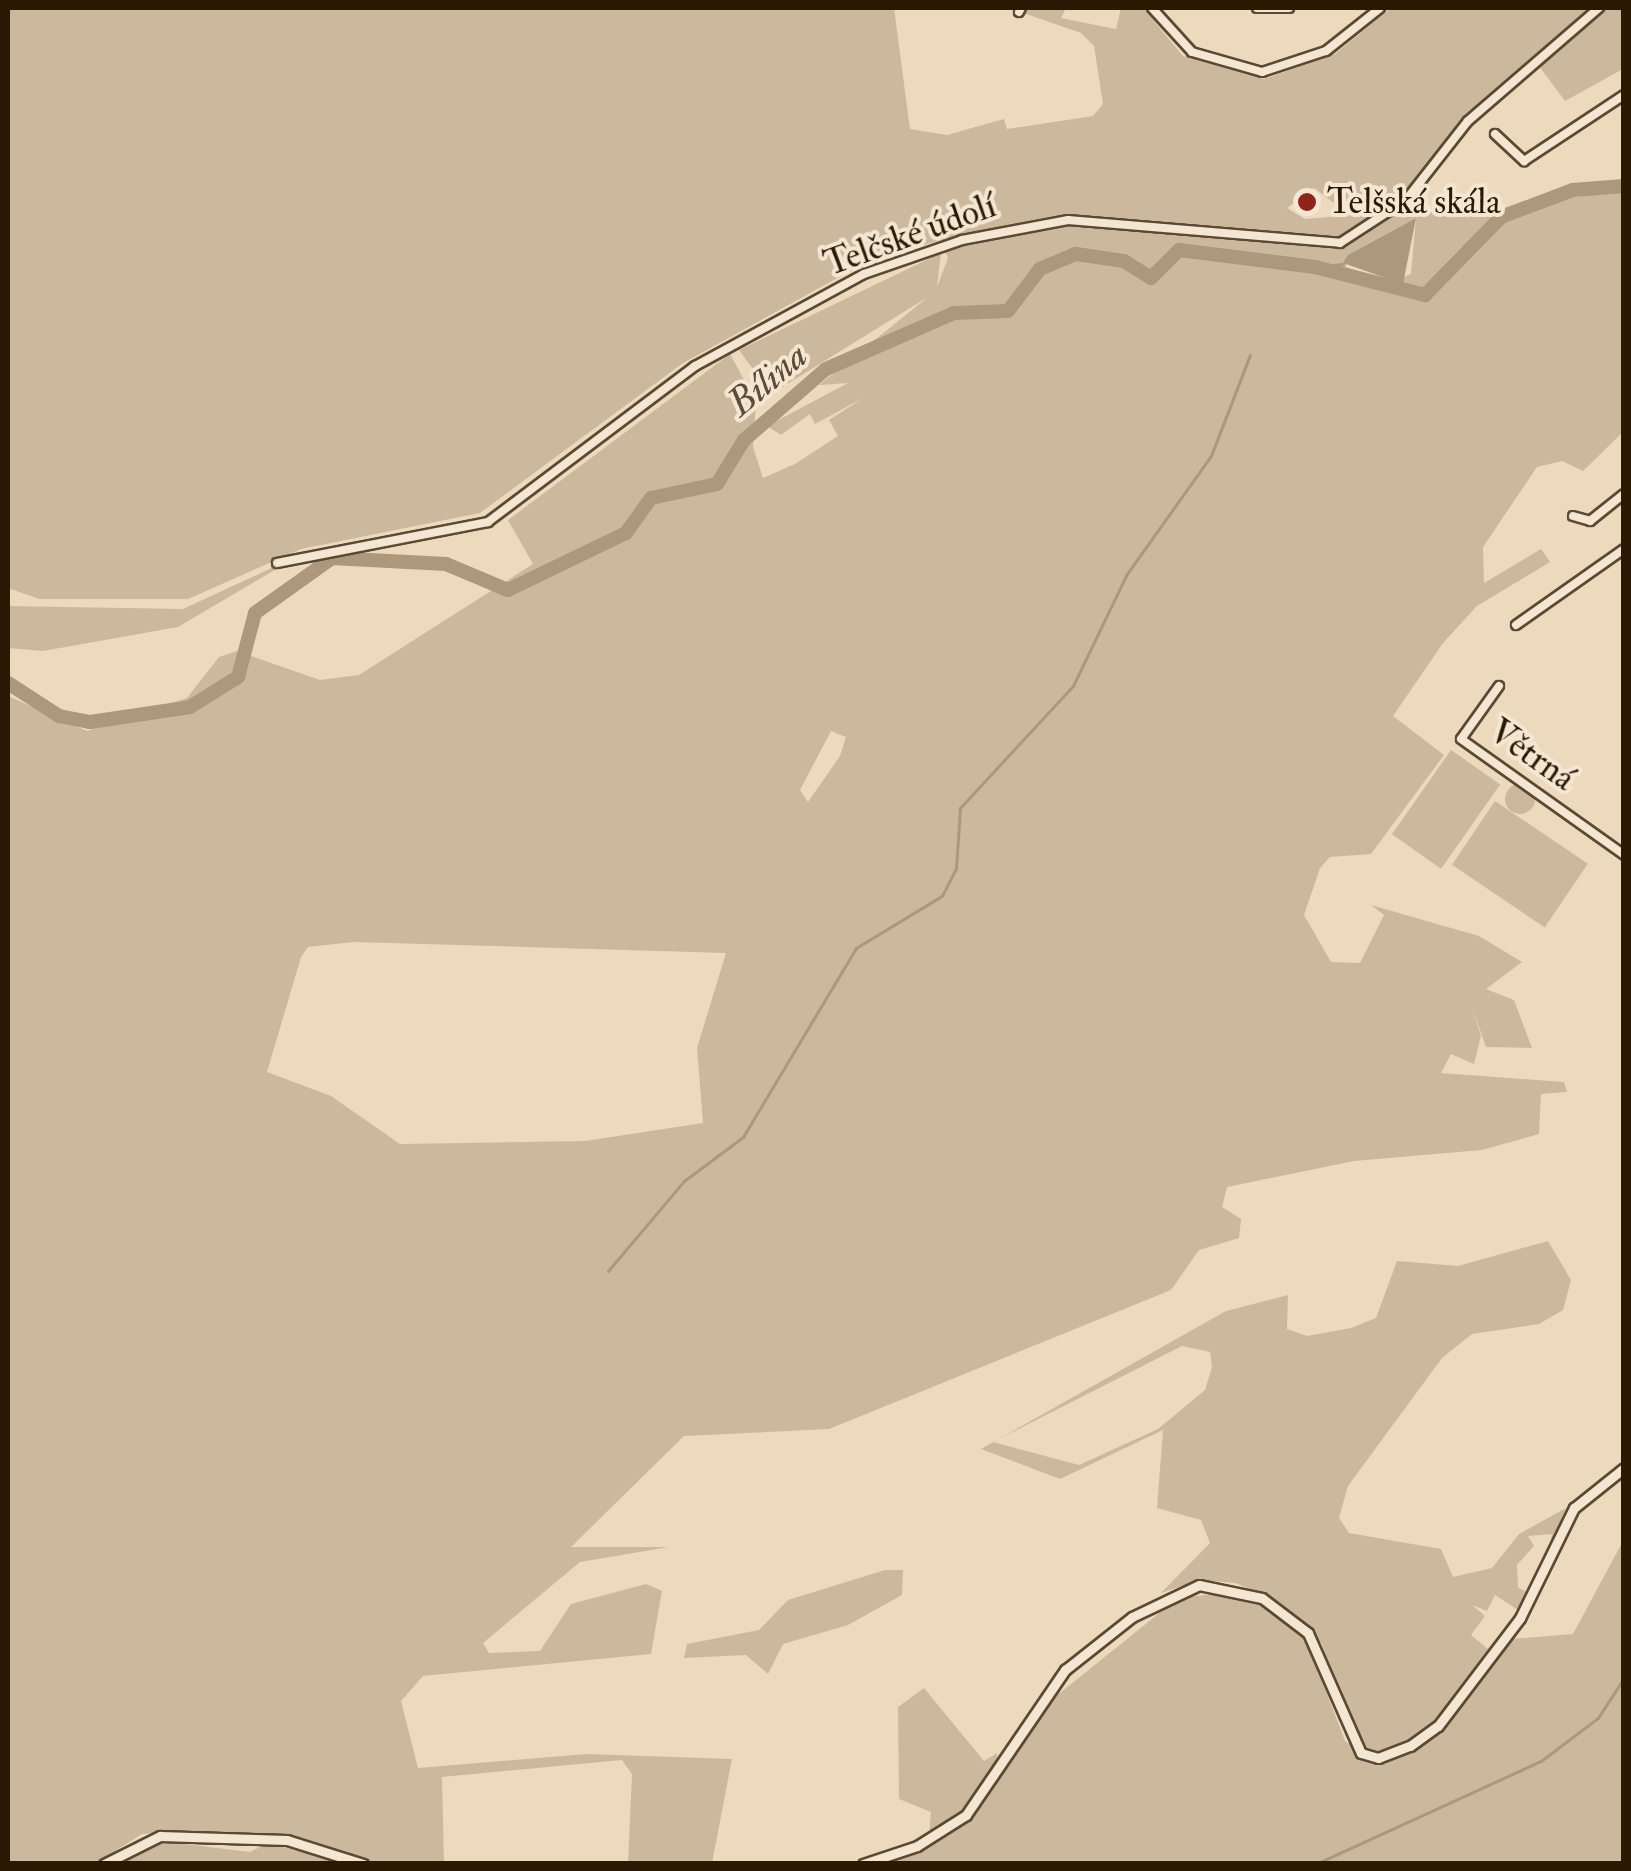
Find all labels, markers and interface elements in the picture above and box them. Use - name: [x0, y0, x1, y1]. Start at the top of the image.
- place label: Telšská skála: [1327, 181, 1501, 223]
- street label: Telčské údolí: [818, 185, 1002, 285]
- marker: Telšská skála: [1296, 191, 1318, 213]
- water label: Bílina: [719, 333, 817, 427]
- street label: Větrná: [1481, 710, 1583, 800]

